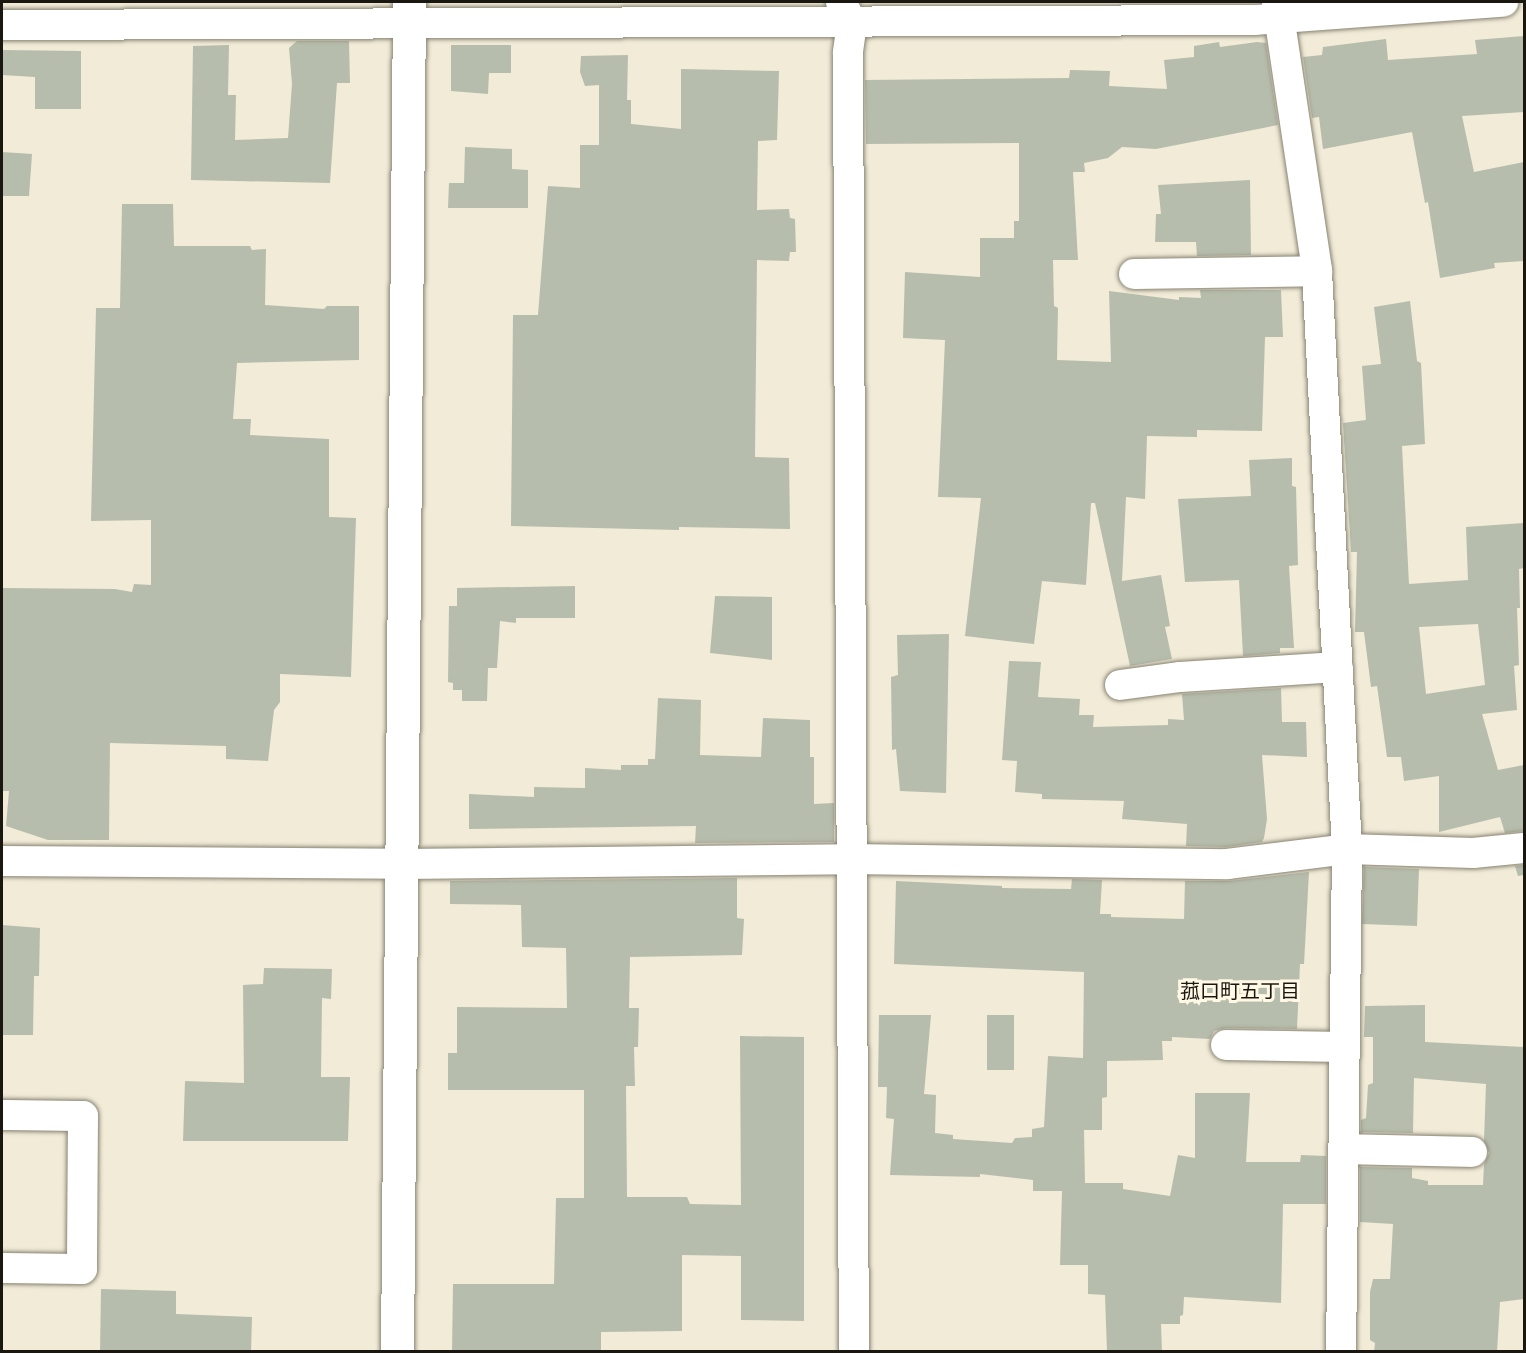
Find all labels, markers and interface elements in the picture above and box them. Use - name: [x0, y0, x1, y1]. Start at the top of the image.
- district label: 菰口町五丁目: [1180, 979, 1300, 1003]

